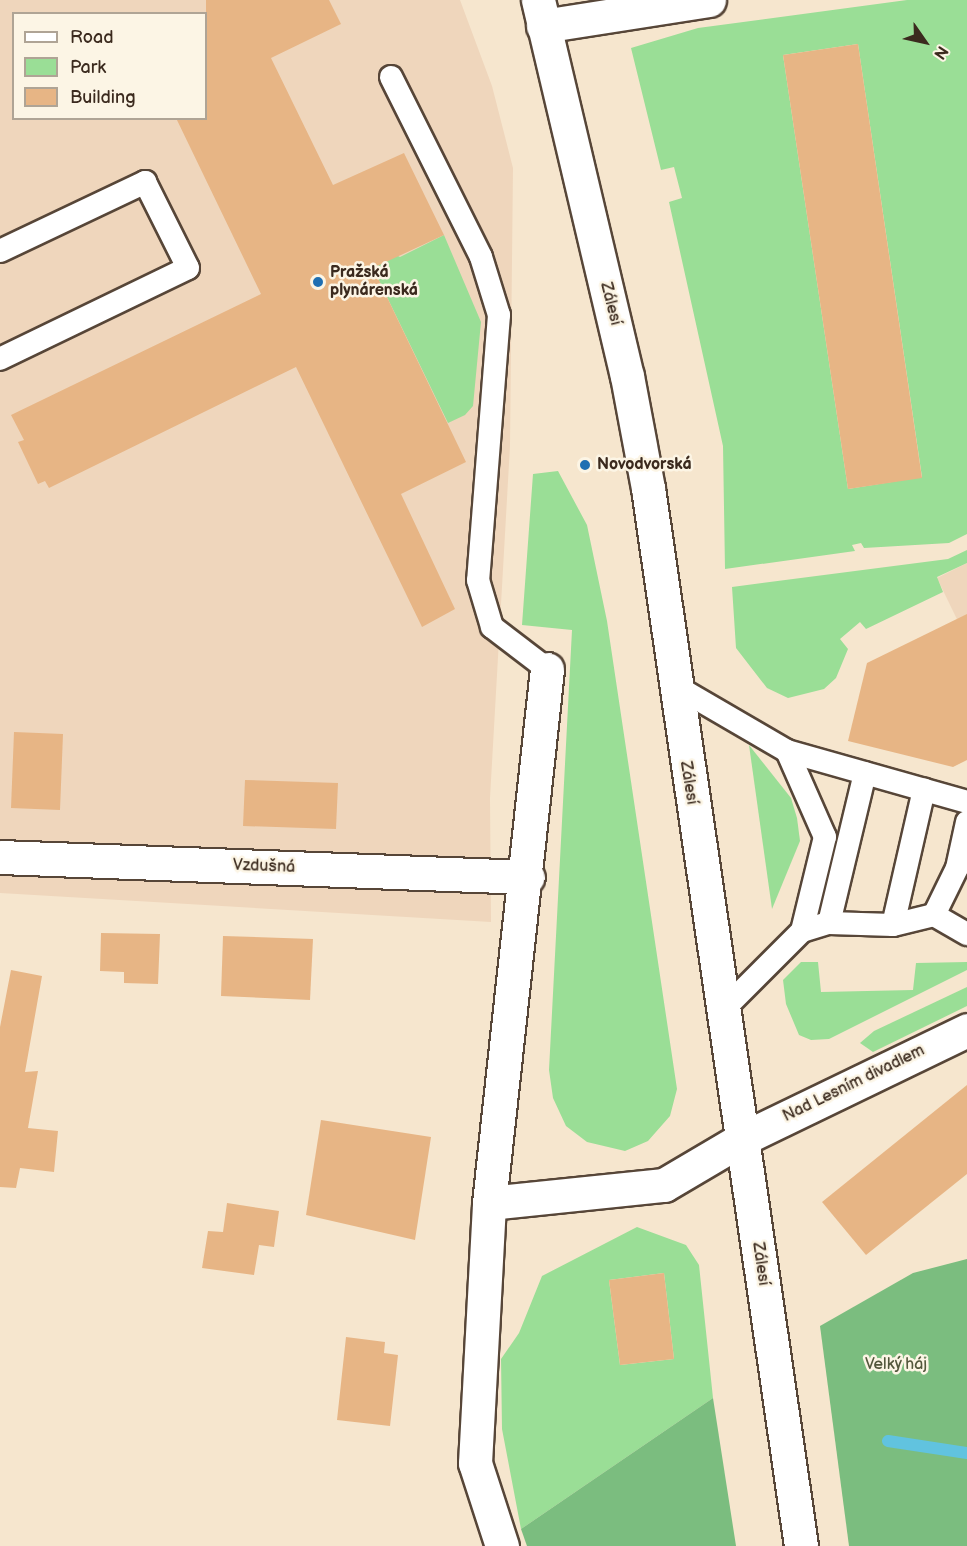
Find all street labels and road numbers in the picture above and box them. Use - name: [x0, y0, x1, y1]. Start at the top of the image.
- street label: Zálesí: [595, 281, 625, 327]
- street label: Zálesí: [675, 760, 701, 806]
- street label: Vzdušná: [232, 856, 296, 878]
- street label: Nad Lesním divadlem: [780, 1041, 928, 1127]
- street label: Zálesí: [747, 1241, 773, 1287]

